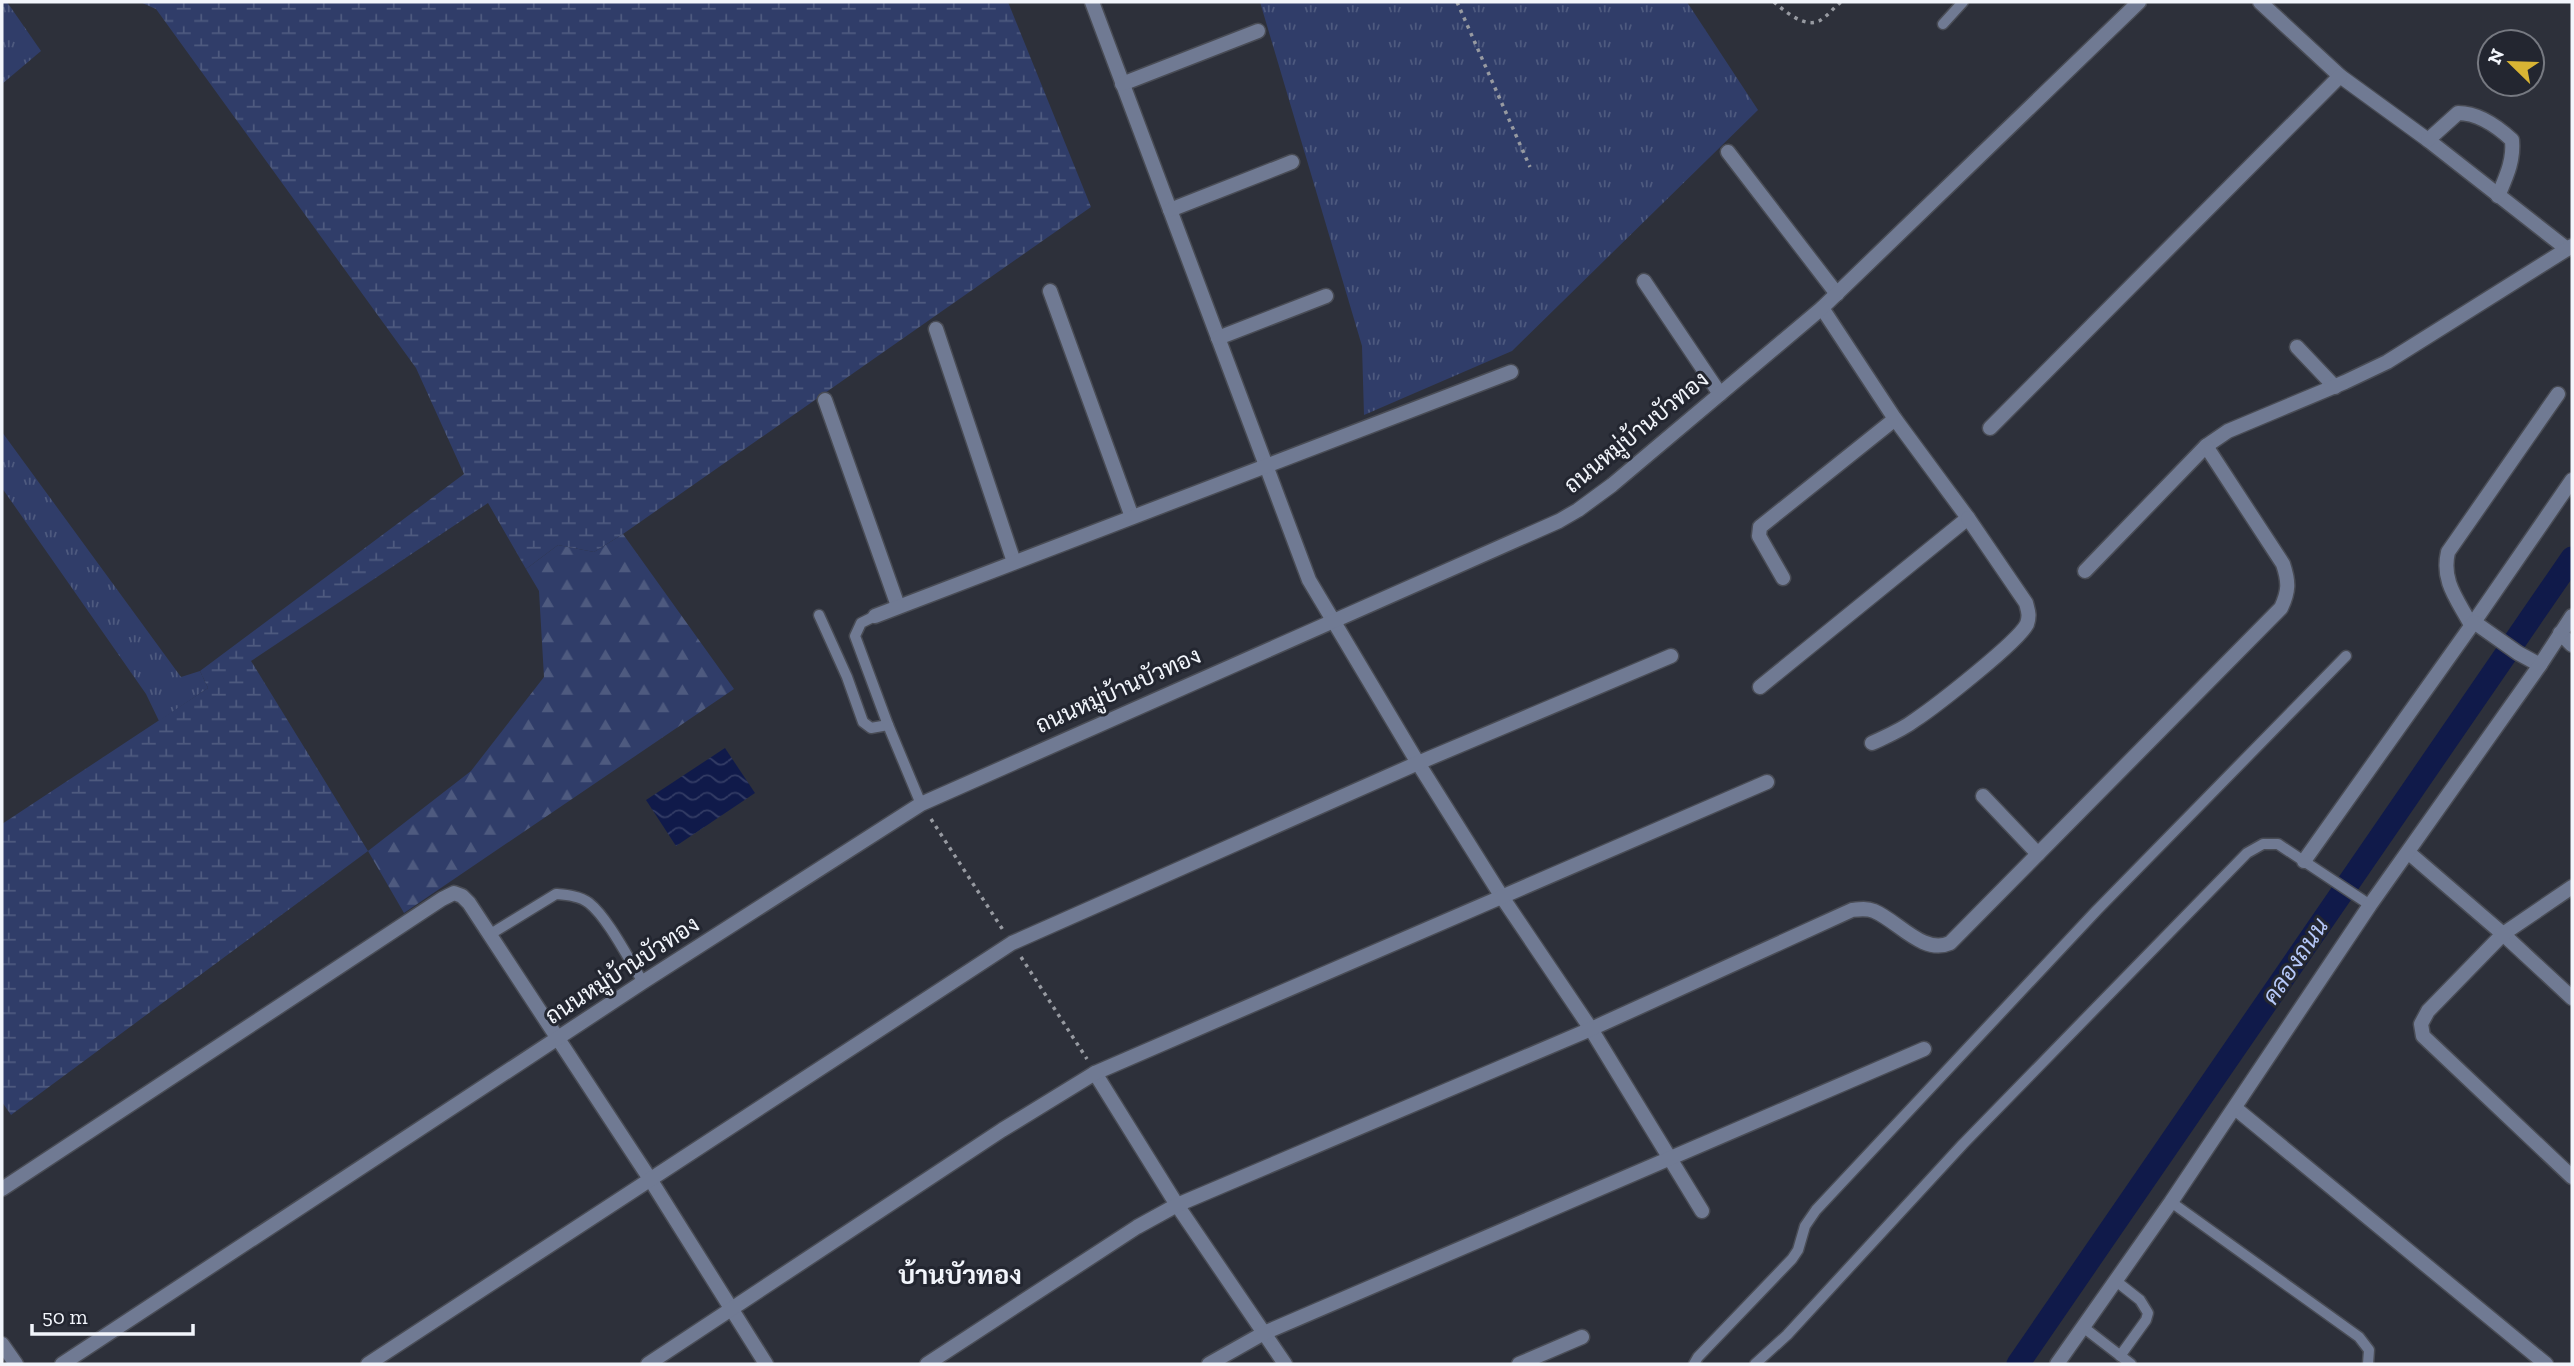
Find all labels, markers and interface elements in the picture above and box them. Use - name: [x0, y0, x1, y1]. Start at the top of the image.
- north arrow: [2476, 28, 2546, 98]
- text: N: [2482, 45, 2509, 68]
- street label: ถนนหมู่บ้านบัวทอง: [1557, 364, 1716, 501]
- street label: ถนนหมู่บ้านบัวทอง: [1031, 640, 1206, 742]
- street label: ถนนหมู่บ้านบัวทอง: [539, 909, 706, 1033]
- water label: คลองถนน: [2256, 912, 2334, 1010]
- district label: บ้านบัวทอง: [898, 1258, 1022, 1291]
- scale bar: [32, 1292, 192, 1336]
- text: 50 m: [42, 1304, 88, 1329]

